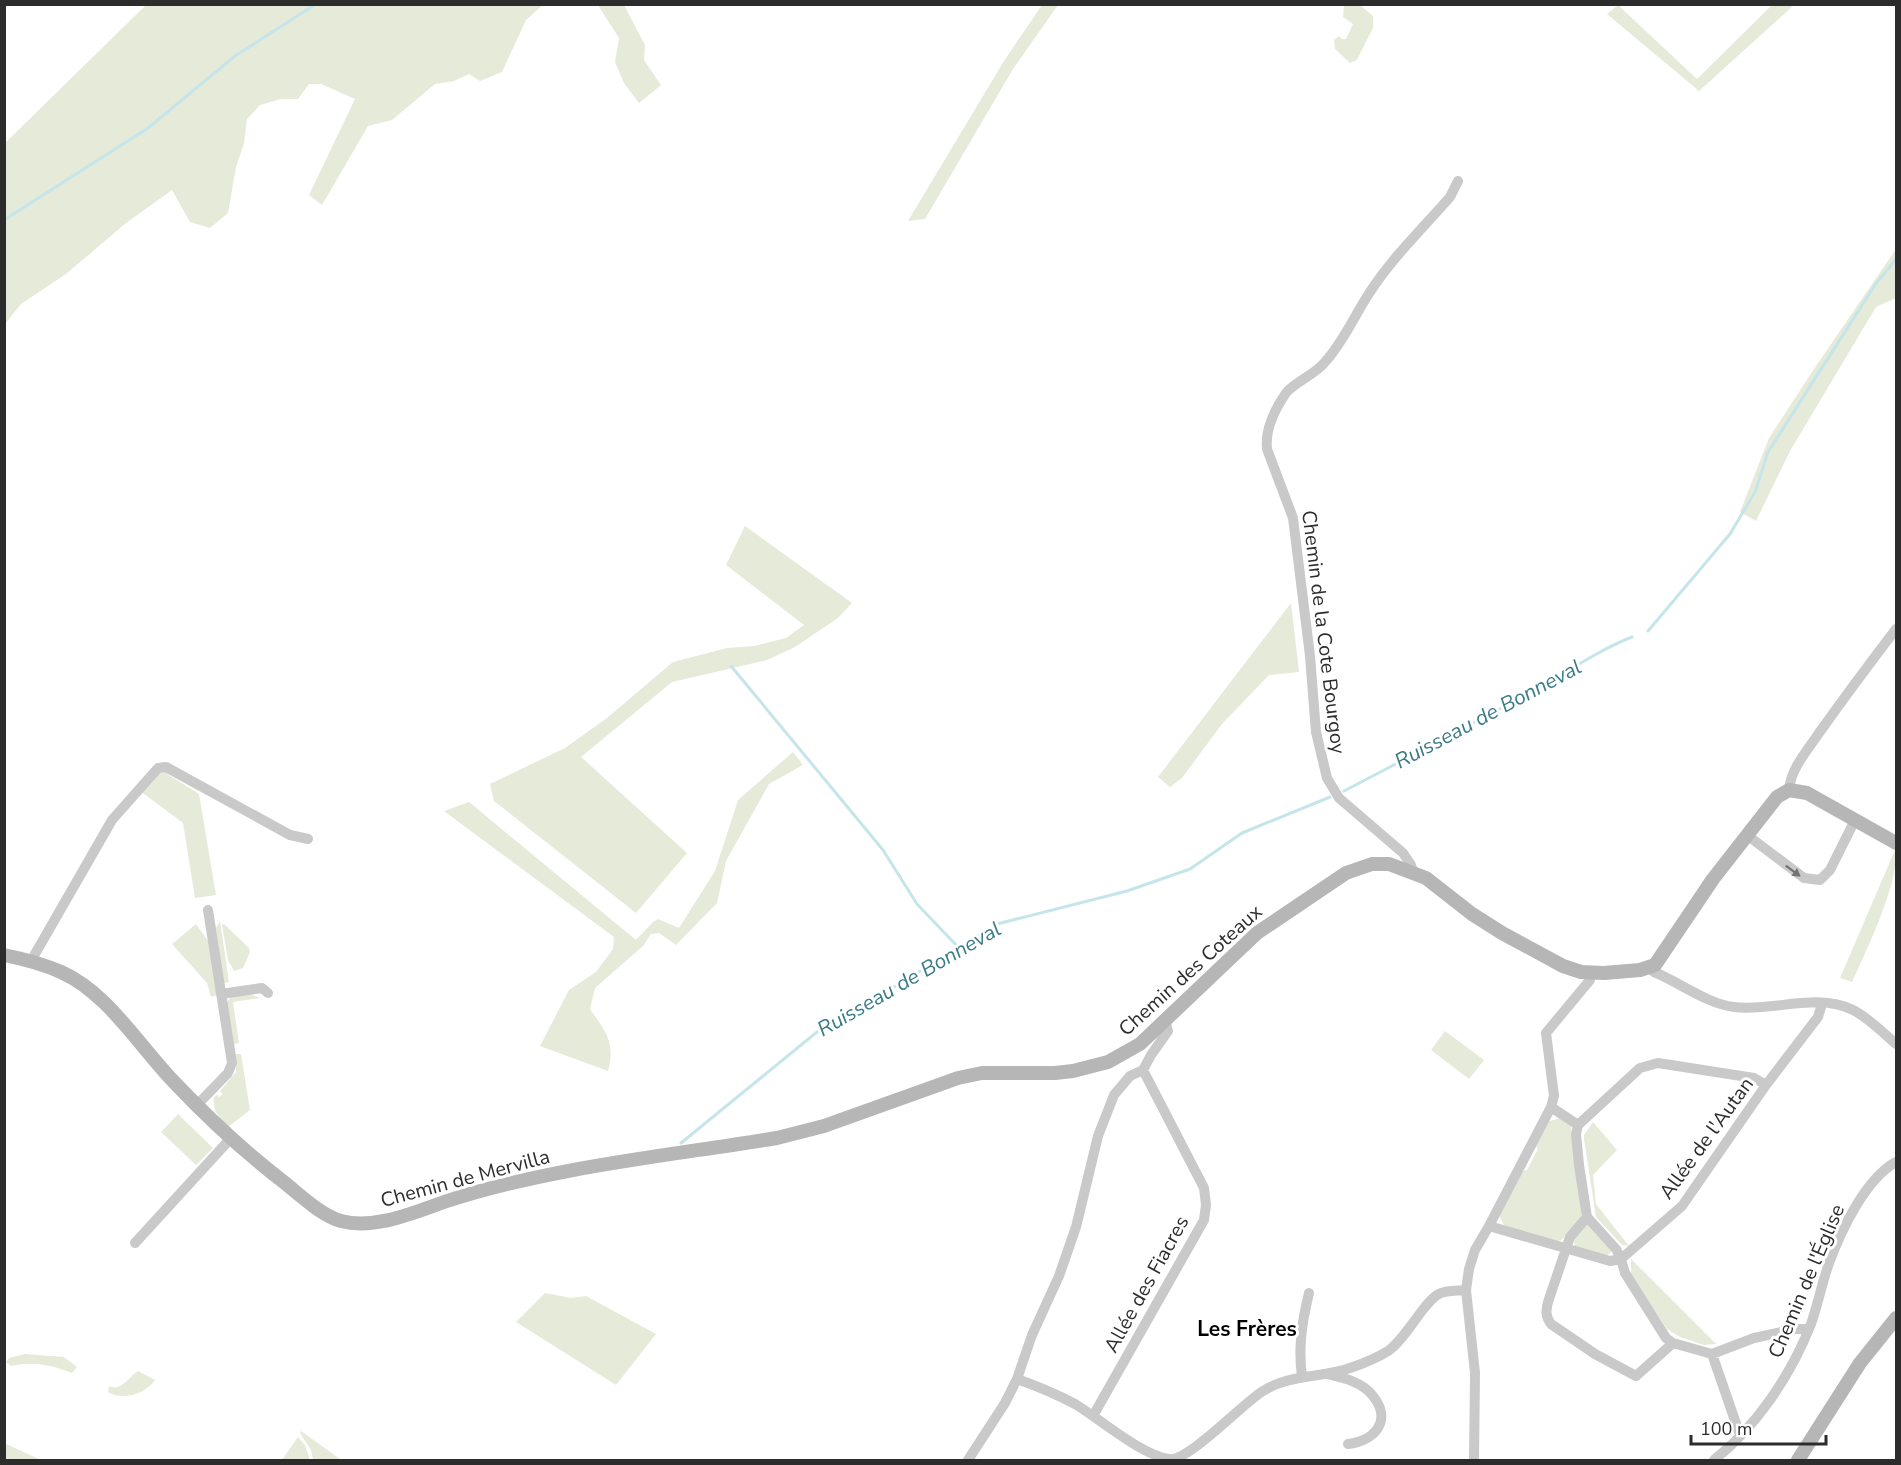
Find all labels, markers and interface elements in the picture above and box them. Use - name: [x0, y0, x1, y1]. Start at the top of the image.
- street label: Chemin de la Cote Bourgoy: [1295, 509, 1352, 756]
- water label: Ruisseau de Bonneval: [1390, 653, 1586, 775]
- one-way arrow: [1786, 864, 1801, 876]
- street label: Chemin des Coteaux: [1113, 898, 1268, 1042]
- water label: Ruisseau de Bonneval: [812, 915, 1006, 1043]
- street label: Allée de l'Autan: [1653, 1072, 1760, 1205]
- street label: Chemin de Mervilla: [378, 1143, 553, 1214]
- street label: Chemin de l'Église: [1762, 1200, 1851, 1362]
- street label: Allée des Fiacres: [1098, 1211, 1195, 1358]
- district label: Les Frères: [1197, 1315, 1297, 1343]
- scale bar: [1691, 1408, 1826, 1446]
- text: 100 m: [1700, 1417, 1752, 1441]

